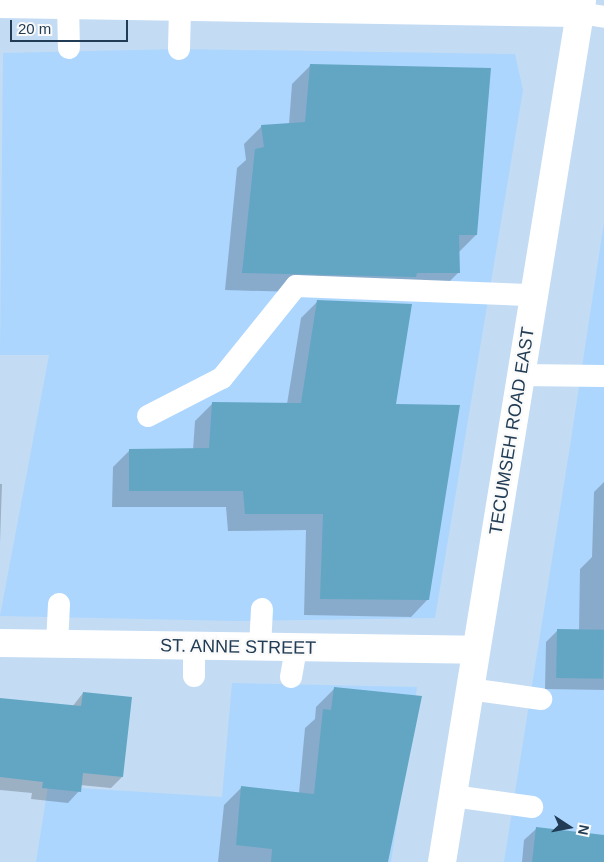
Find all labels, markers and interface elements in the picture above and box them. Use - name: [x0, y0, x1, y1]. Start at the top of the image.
- scale bar: [12, 10, 130, 42]
- text: 20 m: [18, 20, 51, 37]
- street label: TECUMSEH ROAD EAST: [485, 326, 539, 536]
- street label: ST. ANNE STREET: [159, 635, 317, 659]
- north arrow: [544, 802, 594, 852]
- text: N: [575, 823, 593, 836]

